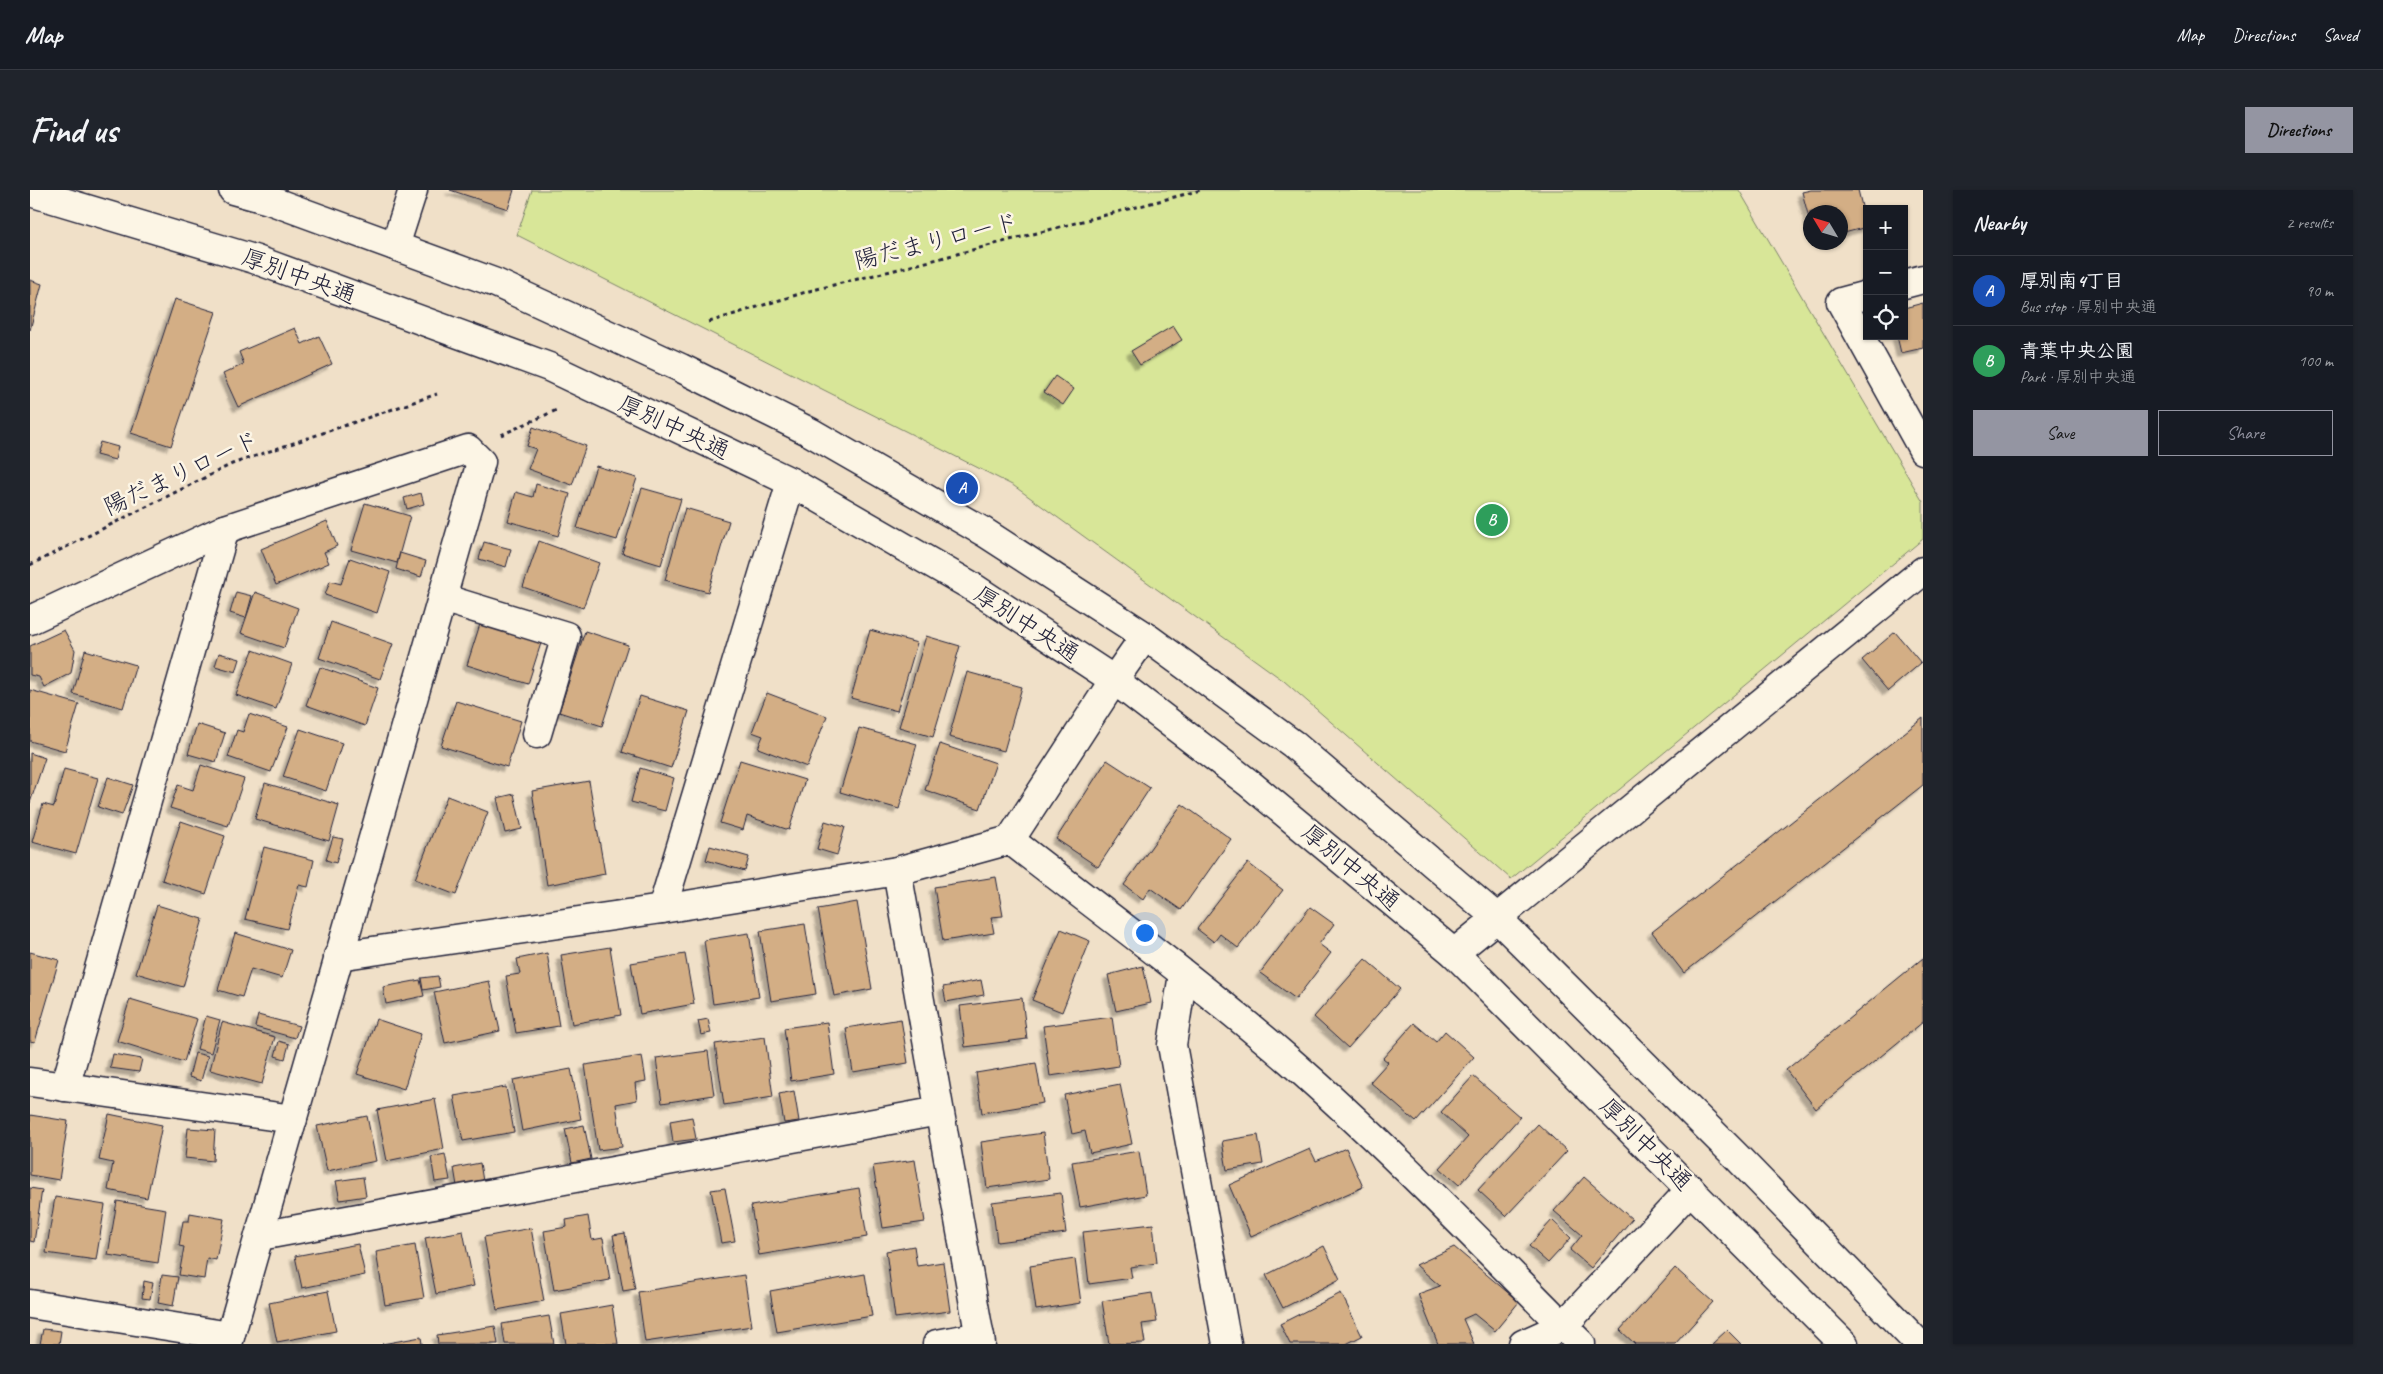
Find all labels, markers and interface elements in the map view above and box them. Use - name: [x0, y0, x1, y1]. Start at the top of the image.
- text: Map: [25, 20, 62, 50]
- text: Map: [2177, 24, 2204, 46]
- text: Directions: [2232, 24, 2295, 46]
- text: Saved: [2323, 24, 2358, 46]
- button: Directions: [2245, 107, 2353, 153]
- text: Find us: [30, 108, 117, 153]
- north arrow: [1803, 205, 1848, 250]
- map controls: [1863, 205, 1908, 340]
- button: +: [1863, 205, 1908, 250]
- street label: 陽だまりロード: [851, 206, 1021, 276]
- text: Nearby: [1973, 210, 2026, 236]
- text: 2 results: [2286, 213, 2333, 233]
- street label: 厚別中央通: [237, 241, 361, 311]
- button: −: [1863, 250, 1908, 295]
- text: 厚別南4丁目: [2020, 269, 2124, 293]
- text: A: [1985, 281, 1993, 301]
- text: 90 m: [2306, 281, 2333, 301]
- button: locate: [1863, 295, 1908, 340]
- text: Bus stop · 厚別中央通: [2020, 297, 2157, 317]
- text: 青葉中央公園: [2020, 339, 2134, 363]
- text: B: [1985, 351, 1993, 371]
- text: 100 m: [2299, 351, 2333, 371]
- text: Park · 厚別中央通: [2020, 367, 2136, 387]
- street label: 厚別中央通: [613, 388, 735, 466]
- button: Save: [1973, 410, 2148, 456]
- button: Share: [2158, 410, 2333, 456]
- street label: 陽だまりロード: [99, 424, 263, 522]
- pin: A: [946, 469, 978, 507]
- pin: B: [1476, 501, 1508, 539]
- street label: 厚別中央通: [969, 579, 1085, 669]
- street label: 厚別中央通: [1295, 817, 1407, 917]
- your location: [1132, 920, 1158, 946]
- street label: 厚別中央通: [1593, 1091, 1699, 1197]

